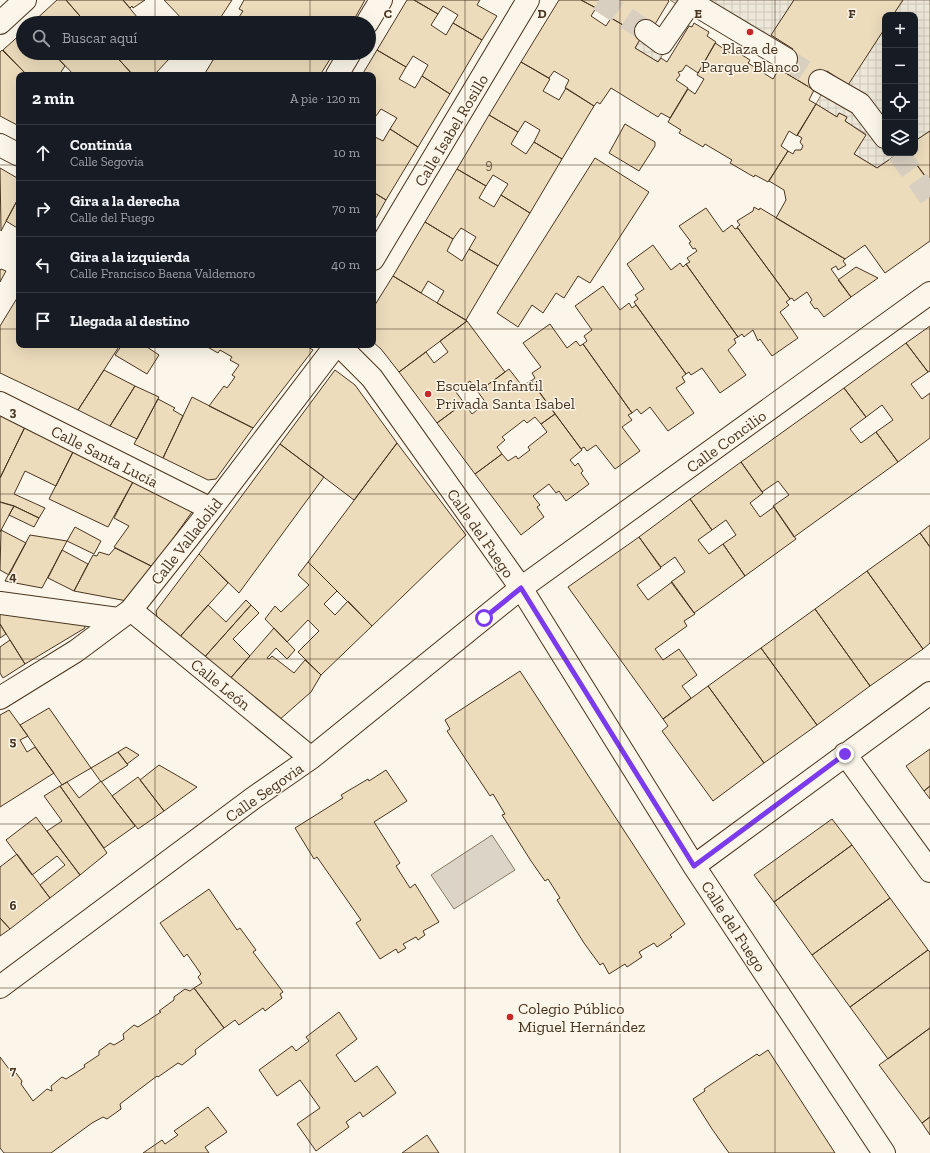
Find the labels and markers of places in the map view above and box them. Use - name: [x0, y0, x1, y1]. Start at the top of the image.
- marker: Plaza de Parque Blanco: [745, 27, 755, 37]
- place label: Plaza de Parque Blanco: [701, 39, 799, 76]
- place label: Escuela Infantil Privada Santa Isabel: [436, 376, 575, 413]
- marker: Escuela Infantil Privada Santa Isabel: [423, 389, 433, 399]
- place label: Colegio Público Miguel Hernández: [518, 999, 646, 1036]
- marker: Colegio Público Miguel Hernández: [505, 1012, 515, 1022]

